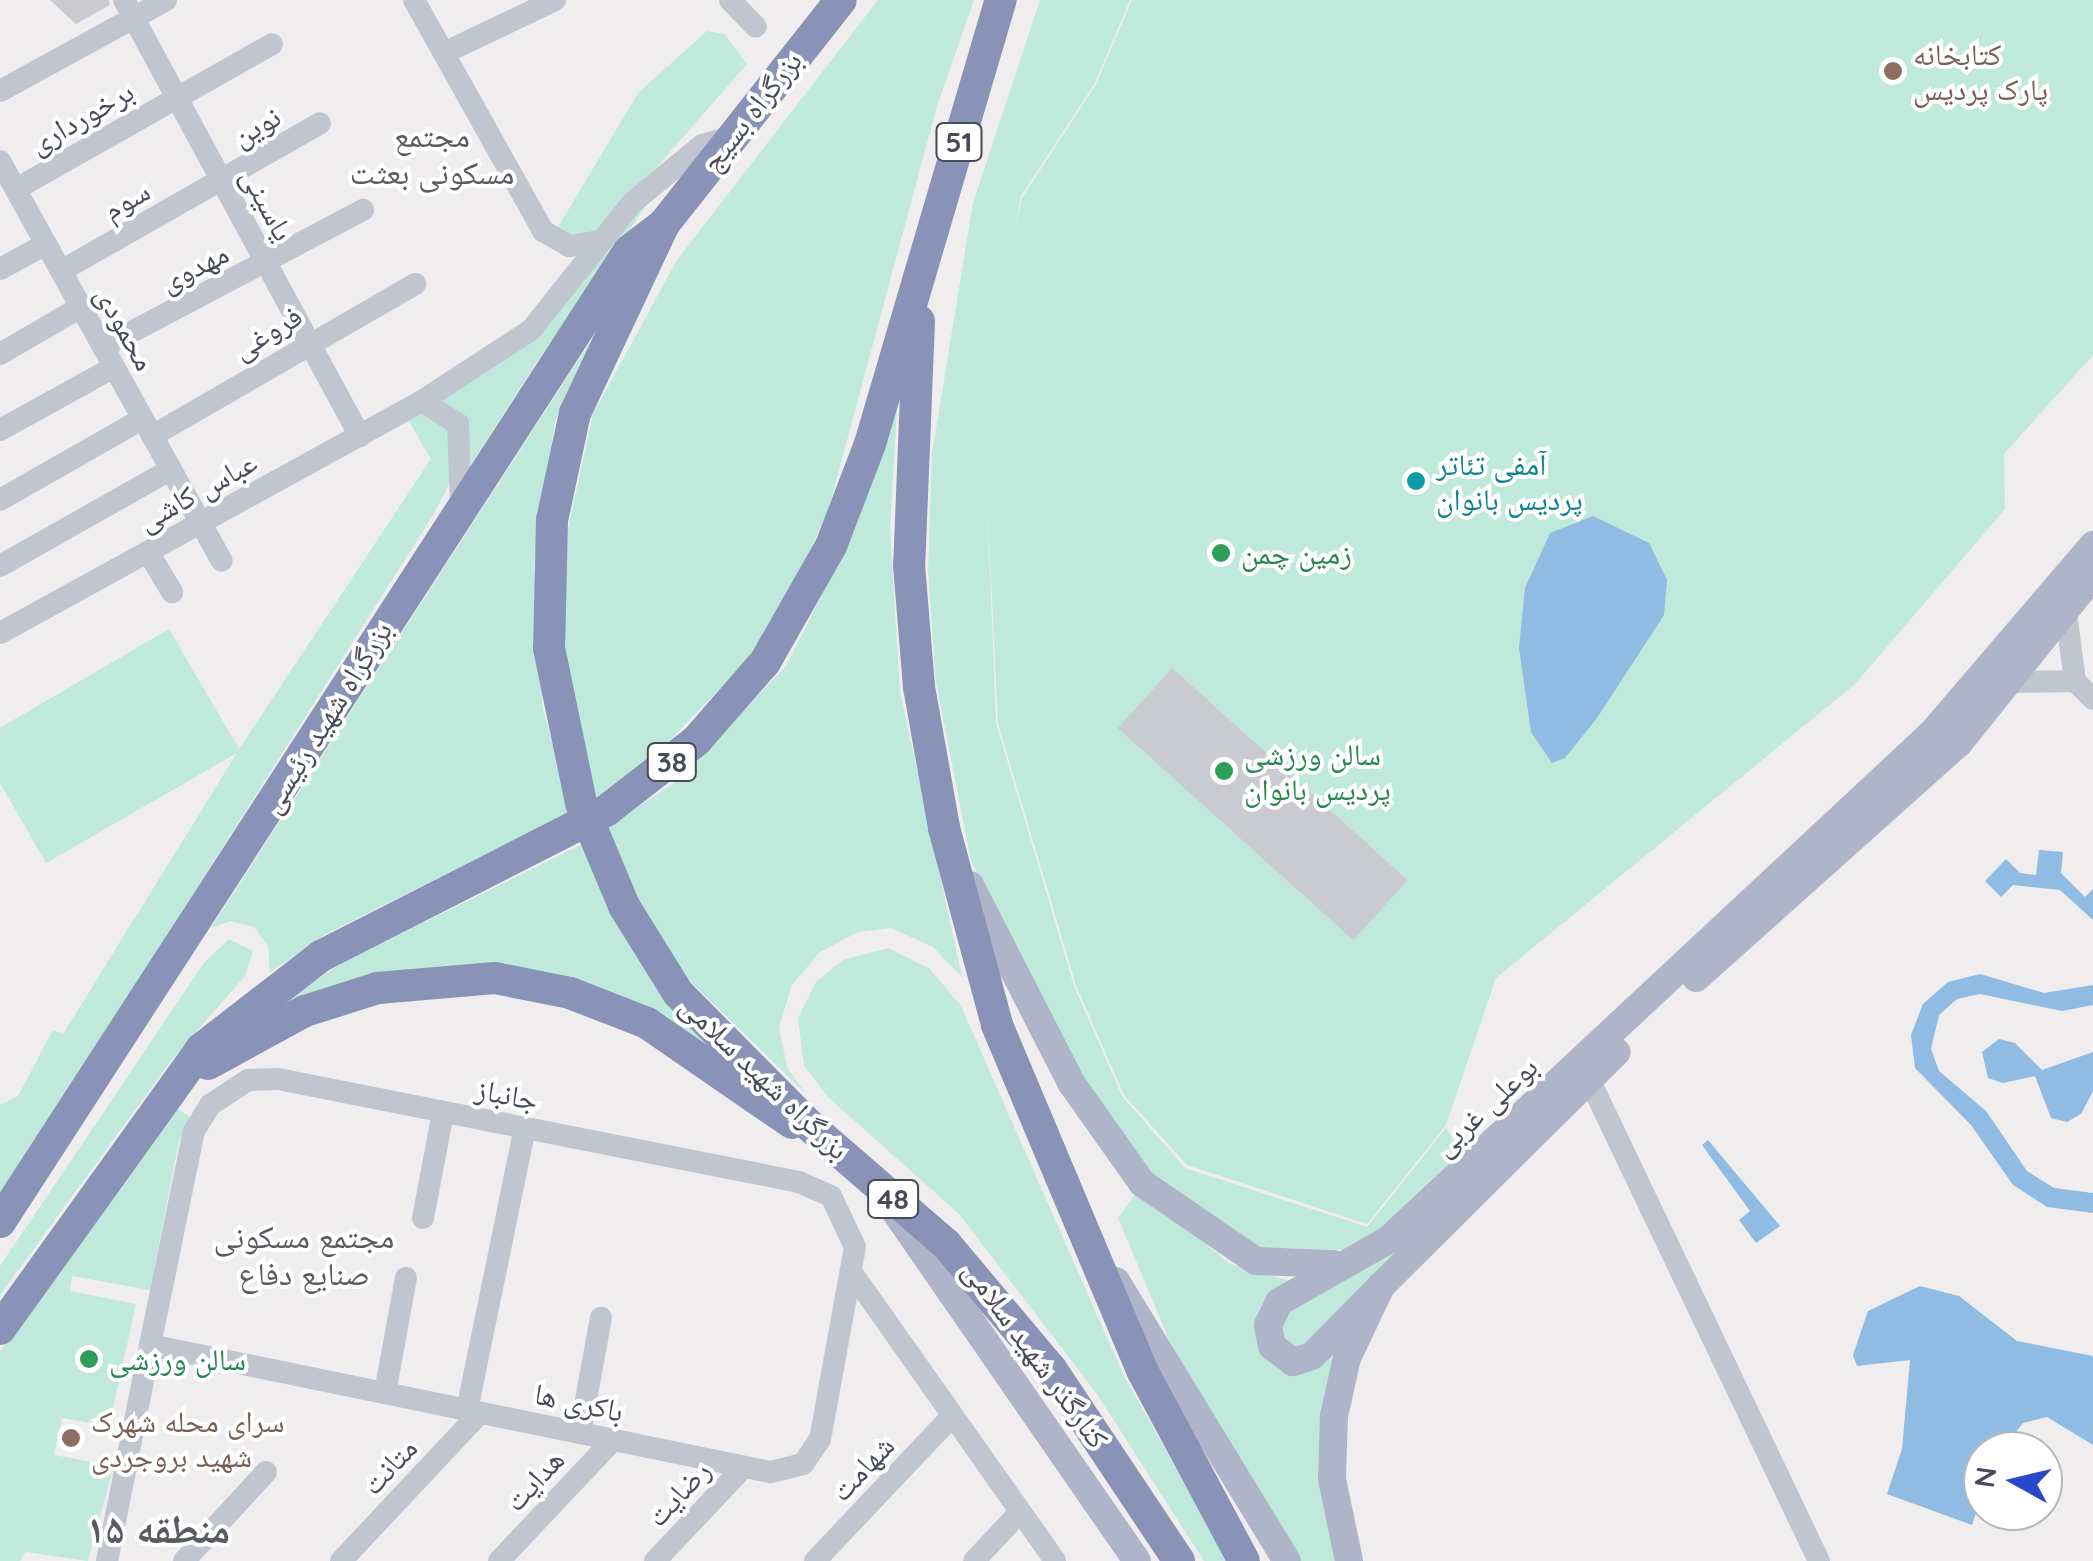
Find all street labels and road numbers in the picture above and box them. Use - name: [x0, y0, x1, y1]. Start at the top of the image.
- street label: بزرگراه بسیج: [693, 44, 809, 178]
- street label: برخورداری: [22, 73, 140, 161]
- street label: نوین: [225, 98, 287, 154]
- road number: 51: [934, 119, 984, 165]
- street label: یاسینی: [234, 161, 302, 247]
- street label: سوم: [96, 172, 156, 228]
- street label: مهدوی: [154, 235, 234, 299]
- street label: محمودی: [88, 279, 164, 377]
- street label: فروغی: [226, 297, 308, 367]
- street label: عباس کاشی: [131, 444, 263, 538]
- street label: بزرگراه شهید رئیسی: [253, 614, 399, 820]
- road number: 38: [644, 739, 700, 785]
- street label: بزرگراه شهید سلامی: [673, 987, 857, 1167]
- street label: بوعلی غربی: [1425, 1049, 1545, 1163]
- street label: جانباز: [473, 1070, 541, 1118]
- road number: 48: [866, 1176, 920, 1222]
- street label: کنارگذر شهید سلامی: [956, 1253, 1116, 1455]
- street label: باکری ها: [531, 1375, 627, 1429]
- street label: شهامت: [823, 1428, 901, 1508]
- street label: متانت: [354, 1430, 424, 1502]
- street label: هدایت: [496, 1442, 572, 1518]
- street label: رضایت: [638, 1452, 718, 1534]

